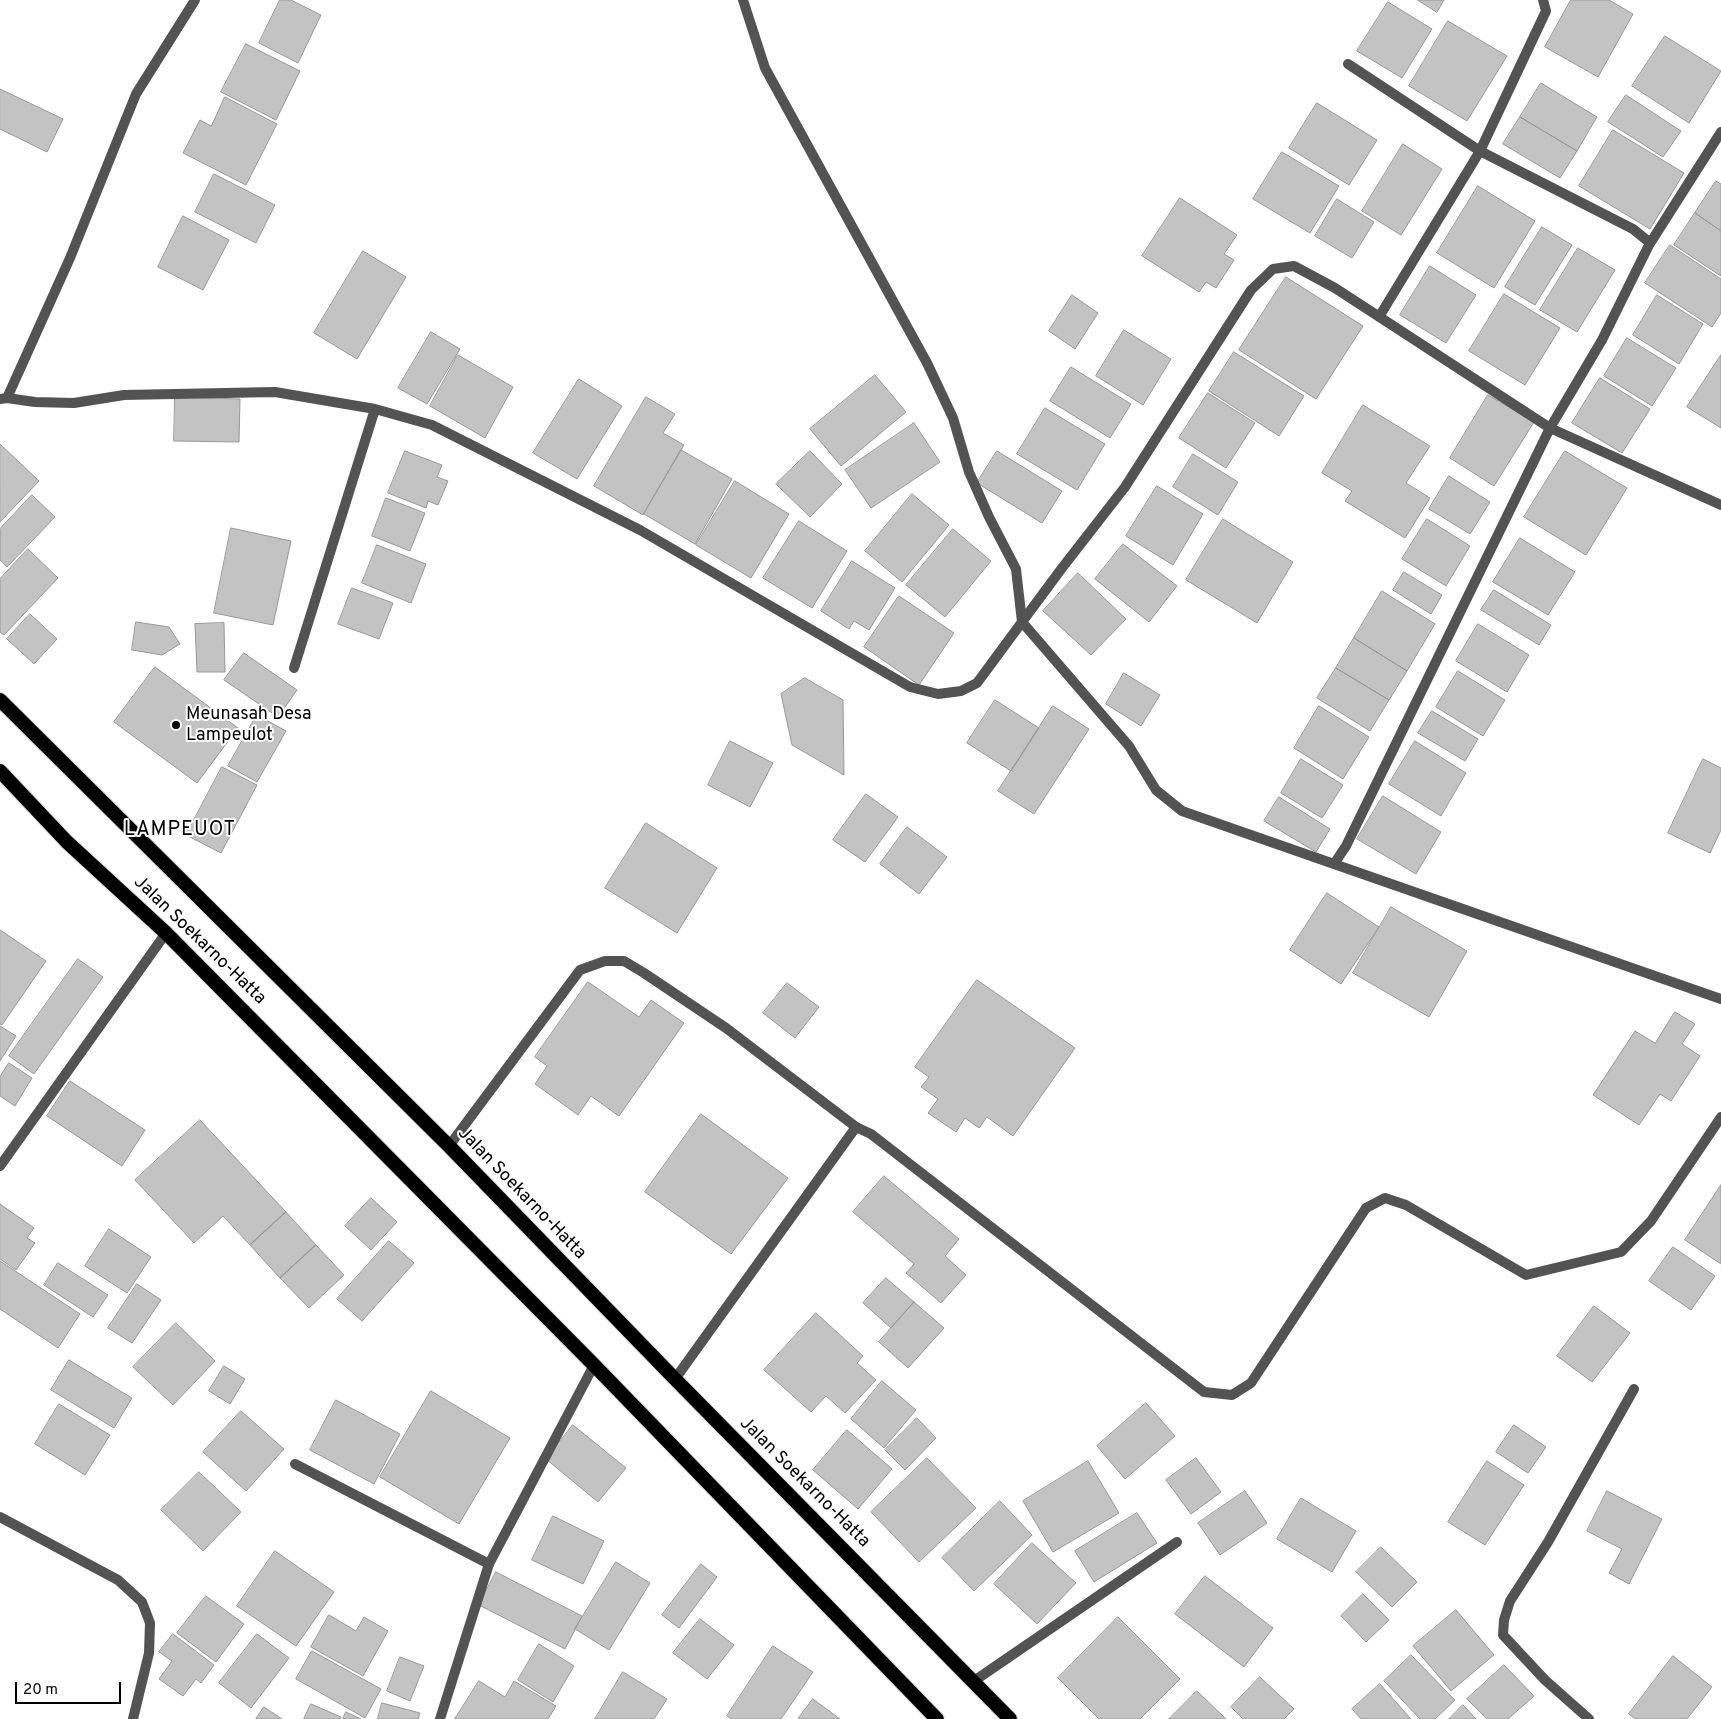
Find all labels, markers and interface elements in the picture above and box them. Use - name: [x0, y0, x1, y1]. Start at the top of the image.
- place label: Meunasah Desa Lampeulot: [186, 704, 312, 746]
- marker: Meunasah Desa Lampeulot: [170, 719, 182, 731]
- district label: LAMPEUOT: [123, 819, 237, 843]
- street label: Jalan Soekarno-Hatta: [128, 872, 270, 1010]
- street label: Jalan Soekarno-Hatta: [452, 1123, 590, 1265]
- street label: Jalan Soekarno-Hatta: [734, 1413, 874, 1553]
- scale bar: [18, 1672, 124, 1704]
- text: 20 m: [23, 1681, 58, 1700]

